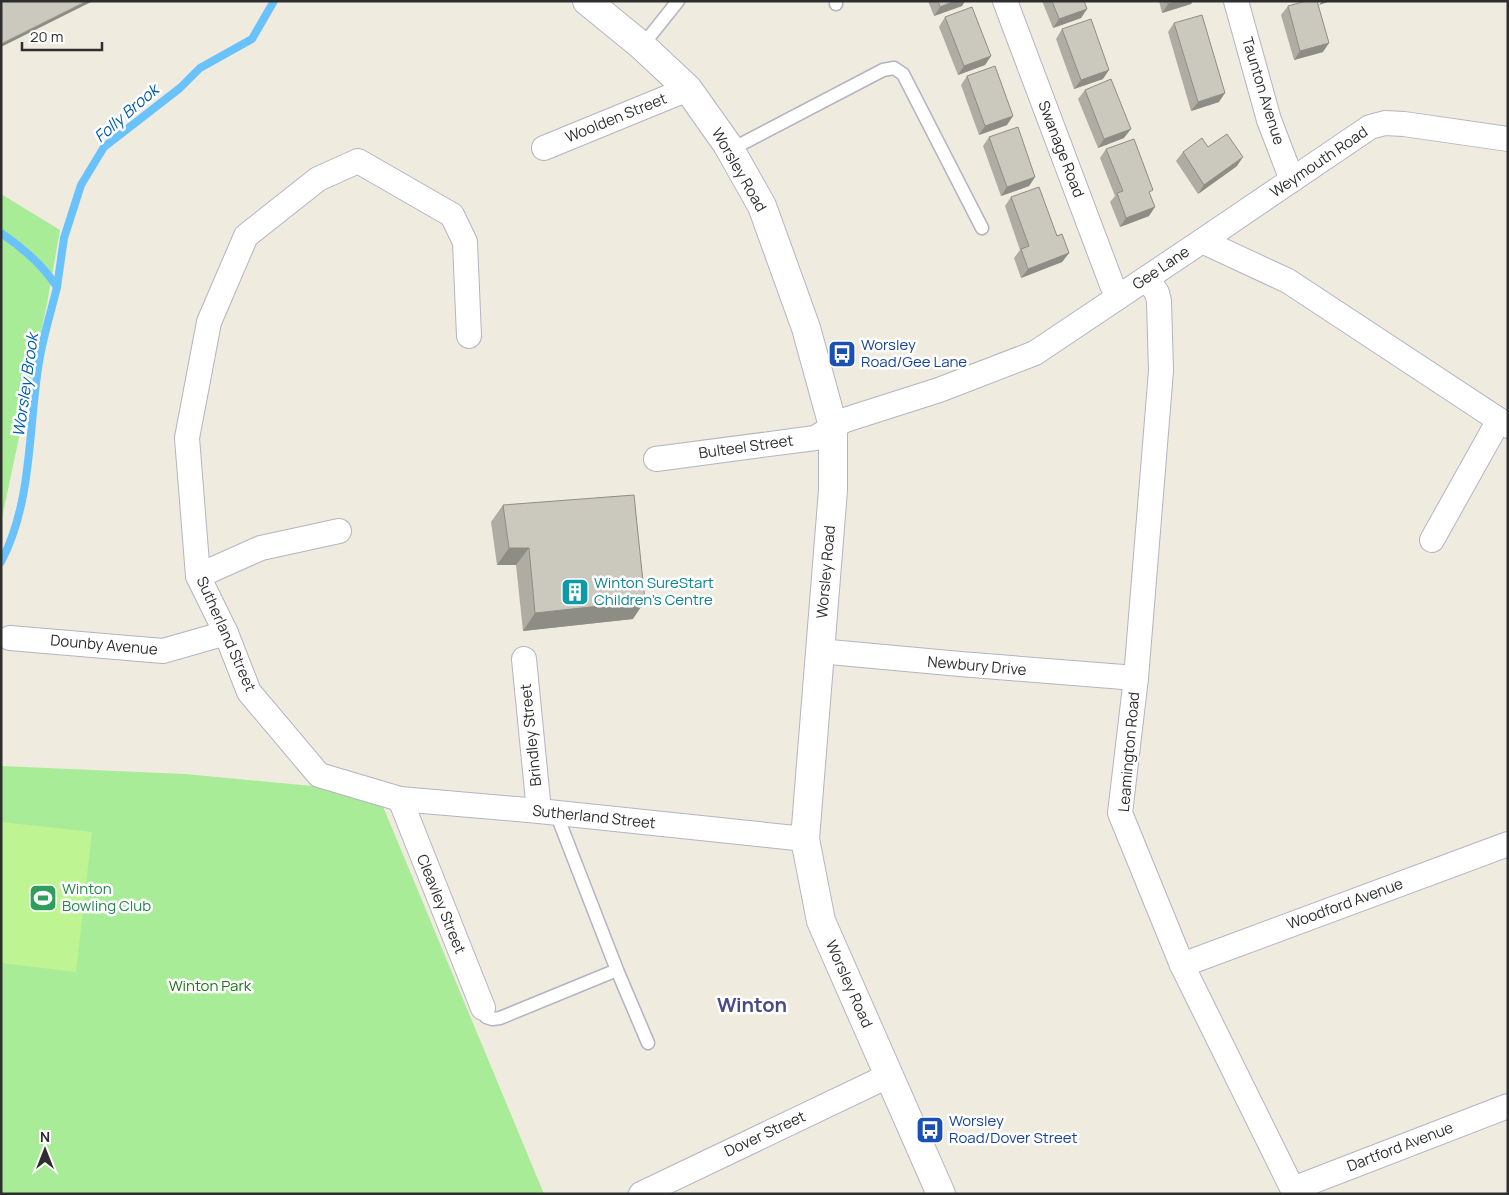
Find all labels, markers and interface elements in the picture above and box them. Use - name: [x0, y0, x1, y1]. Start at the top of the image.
- scale bar: [22, 20, 102, 52]
- text: 20 m: [30, 26, 63, 47]
- street label: Taunton Avenue: [1237, 34, 1290, 148]
- water label: Folly Brook: [89, 78, 164, 147]
- street label: Woolden Street: [562, 88, 670, 147]
- street label: Swanage Road: [1033, 97, 1090, 200]
- street label: Weymouth Road: [1266, 121, 1372, 202]
- street label: Worsley Road: [707, 124, 772, 216]
- street label: Gee Lane: [1128, 241, 1194, 294]
- water label: Worsley Brook: [7, 330, 43, 438]
- place label: Worsley Road/Gee Lane: [861, 334, 967, 372]
- bus stop icon: Worsley Road/Gee Lane: [827, 339, 857, 369]
- street label: Bulteel Street: [697, 429, 795, 464]
- street label: Worsley Road: [811, 524, 840, 619]
- place label: Winton SureStart Children's Centre: [594, 572, 714, 610]
- street label: Sutherland Street: [192, 573, 261, 695]
- building icon: Winton SureStart Children's Centre: [560, 577, 590, 607]
- street label: Dounby Avenue: [50, 629, 159, 660]
- street label: Newbury Drive: [927, 651, 1028, 680]
- street label: Brindley Street: [515, 683, 546, 787]
- street label: Leamington Road: [1113, 691, 1144, 813]
- street label: Sutherland Street: [531, 800, 657, 833]
- street label: Cleavley Street: [412, 851, 471, 957]
- street label: Woodford Avenue: [1284, 873, 1406, 934]
- place label: Winton Bowling Club: [62, 878, 151, 916]
- sports icon: Winton Bowling Club: [28, 883, 58, 913]
- street label: Worsley Road: [821, 937, 878, 1031]
- park label: Winton Park: [169, 975, 252, 996]
- district label: Winton: [717, 991, 787, 1018]
- street label: Dover Street: [721, 1106, 809, 1161]
- place label: Worsley Road/Dover Street: [949, 1110, 1078, 1148]
- bus stop icon: Worsley Road/Dover Street: [915, 1115, 945, 1145]
- street label: Dartford Avenue: [1344, 1117, 1456, 1176]
- north arrow: [20, 1125, 70, 1175]
- text: N: [40, 1127, 50, 1146]

